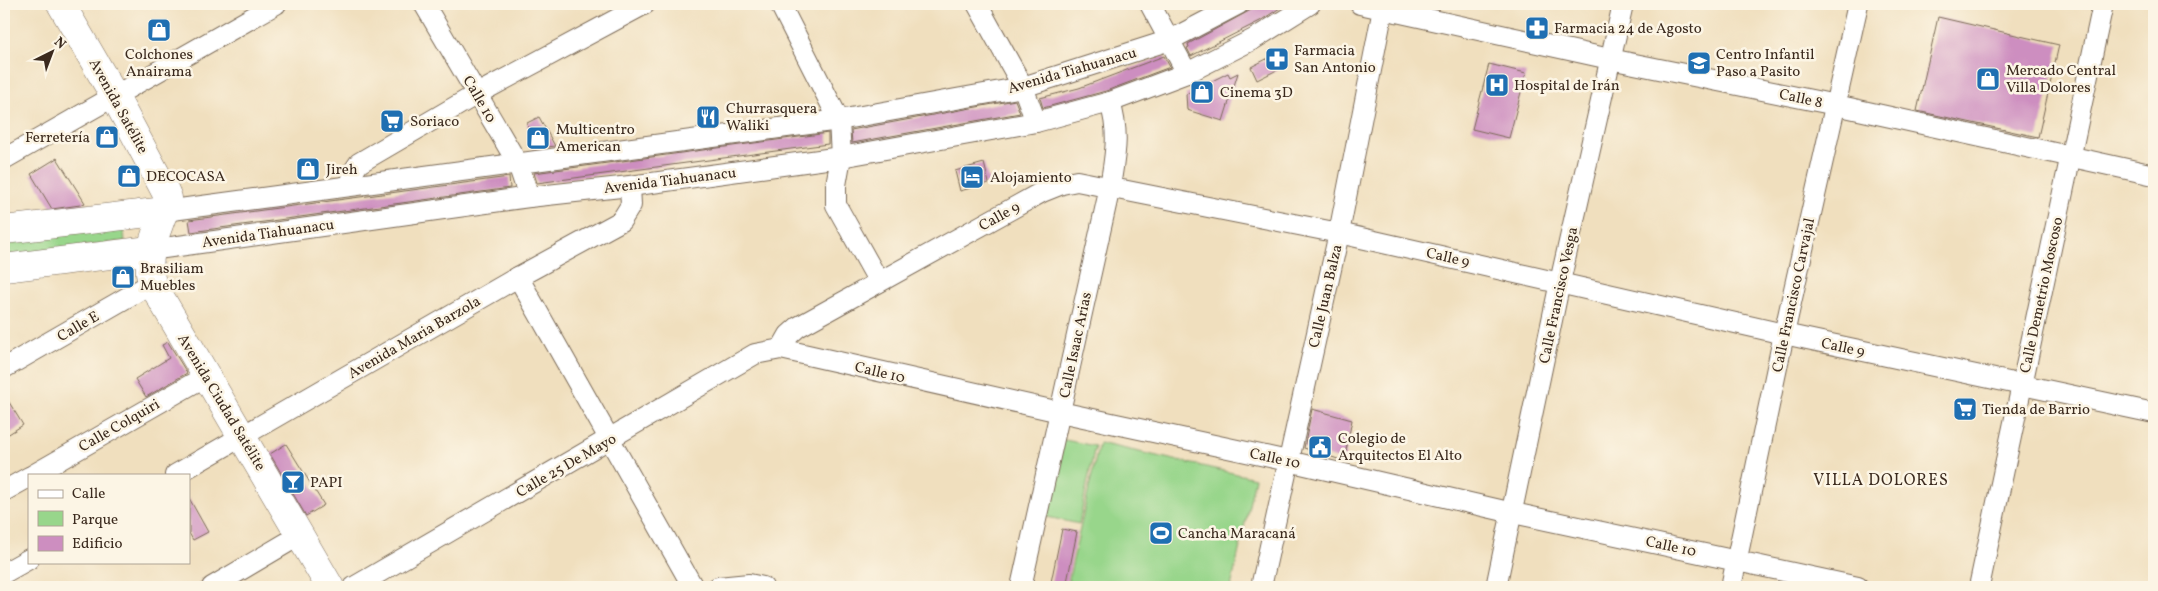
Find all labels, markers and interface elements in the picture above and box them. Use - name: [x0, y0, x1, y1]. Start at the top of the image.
- pharmacy icon: Farmacia 24 de Agosto: [1524, 15, 1550, 41]
- shop icon: Colchones Anairama: [146, 17, 172, 43]
- place label: Farmacia 24 de Agosto: [1554, 19, 1702, 40]
- north arrow: [28, 28, 78, 78]
- text: N: [50, 33, 70, 54]
- place label: Farmacia San Antonio: [1294, 41, 1376, 79]
- street label: Avenida Tiahuanacu: [1006, 43, 1139, 100]
- place label: Colchones Anairama: [125, 45, 193, 83]
- place label: Centro Infantil Paso a Pasito: [1716, 45, 1814, 83]
- pharmacy icon: Farmacia San Antonio: [1264, 46, 1290, 72]
- school or university icon: Centro Infantil Paso a Pasito: [1686, 50, 1712, 76]
- street label: Avenida Satélite: [83, 55, 153, 158]
- place label: Mercado Central Villa Dolores: [2006, 61, 2116, 99]
- shop icon: Mercado Central Villa Dolores: [1975, 66, 2001, 92]
- street label: Calle 10: [457, 72, 501, 127]
- hospital icon: Hospital de Irán: [1484, 72, 1510, 98]
- place label: Hospital de Irán: [1514, 76, 1620, 97]
- shop icon: Cinema 3D: [1189, 79, 1215, 105]
- place label: Cinema 3D: [1220, 83, 1293, 104]
- street label: Calle 8: [1777, 85, 1824, 114]
- place label: Churrasquera Waliki: [726, 99, 817, 137]
- restaurant icon: Churrasquera Waliki: [695, 104, 721, 130]
- supermarket icon: Soriaco: [379, 108, 405, 134]
- place label: Soriaco: [410, 112, 459, 133]
- place label: Multicentro American: [556, 120, 635, 158]
- shop icon: Ferretería: [94, 124, 120, 150]
- shop icon: Multicentro American: [525, 125, 551, 151]
- place label: Ferretería: [25, 128, 90, 149]
- shop icon: Jireh: [295, 156, 321, 182]
- place label: Jireh: [326, 160, 358, 181]
- shop icon: DECOCASA: [116, 163, 142, 189]
- street label: Avenida Tiahuanacu: [603, 163, 737, 200]
- hotel icon: Alojamiento: [959, 164, 985, 190]
- place label: DECOCASA: [146, 167, 226, 188]
- place label: Alojamiento: [990, 168, 1072, 189]
- street label: Calle 9: [975, 197, 1024, 237]
- street label: Avenida Tiahuanacu: [201, 215, 336, 254]
- street label: Calle Demetrio Moscoso: [2016, 215, 2069, 375]
- street label: Calle Francisco Carvajal: [1768, 216, 1821, 375]
- street label: Calle Francisco Vesga: [1535, 225, 1584, 366]
- street label: Calle Juan Balza: [1304, 243, 1349, 350]
- street label: Calle 9: [1424, 243, 1472, 274]
- place label: Brasiliam Muebles: [140, 259, 204, 297]
- shop icon: Brasiliam Muebles: [110, 264, 136, 290]
- street label: Calle Isaac Arias: [1055, 290, 1098, 400]
- street label: Avenida Maria Barzola: [345, 292, 485, 385]
- street label: Calle E: [54, 307, 104, 348]
- street label: Avenida Ciudad Satélite: [172, 330, 270, 475]
- street label: Calle 9: [1819, 334, 1867, 363]
- street label: Calle 10: [852, 357, 907, 389]
- street label: Calle Colquiri: [75, 395, 164, 458]
- supermarket icon: Tienda de Barrio: [1952, 396, 1978, 422]
- place label: Tienda de Barrio: [1982, 400, 2090, 421]
- street label: Calle 25 De Mayo: [513, 429, 621, 504]
- place label: Colegio de Arquitectos El Alto: [1338, 429, 1462, 467]
- public building icon: Colegio de Arquitectos El Alto: [1307, 434, 1333, 460]
- street label: Calle 10: [1247, 444, 1302, 475]
- bar icon: PAPI: [280, 469, 306, 495]
- district label: VILLA DOLORES: [1813, 470, 1949, 492]
- place label: PAPI: [310, 473, 343, 494]
- legend: [28, 474, 190, 564]
- text: Calle: [72, 484, 105, 505]
- text: Parque: [72, 510, 118, 531]
- sports icon: Cancha Maracaná: [1148, 520, 1174, 546]
- place label: Cancha Maracaná: [1178, 524, 1296, 545]
- street label: Calle 10: [1643, 532, 1698, 563]
- text: Edificio: [72, 534, 123, 555]

